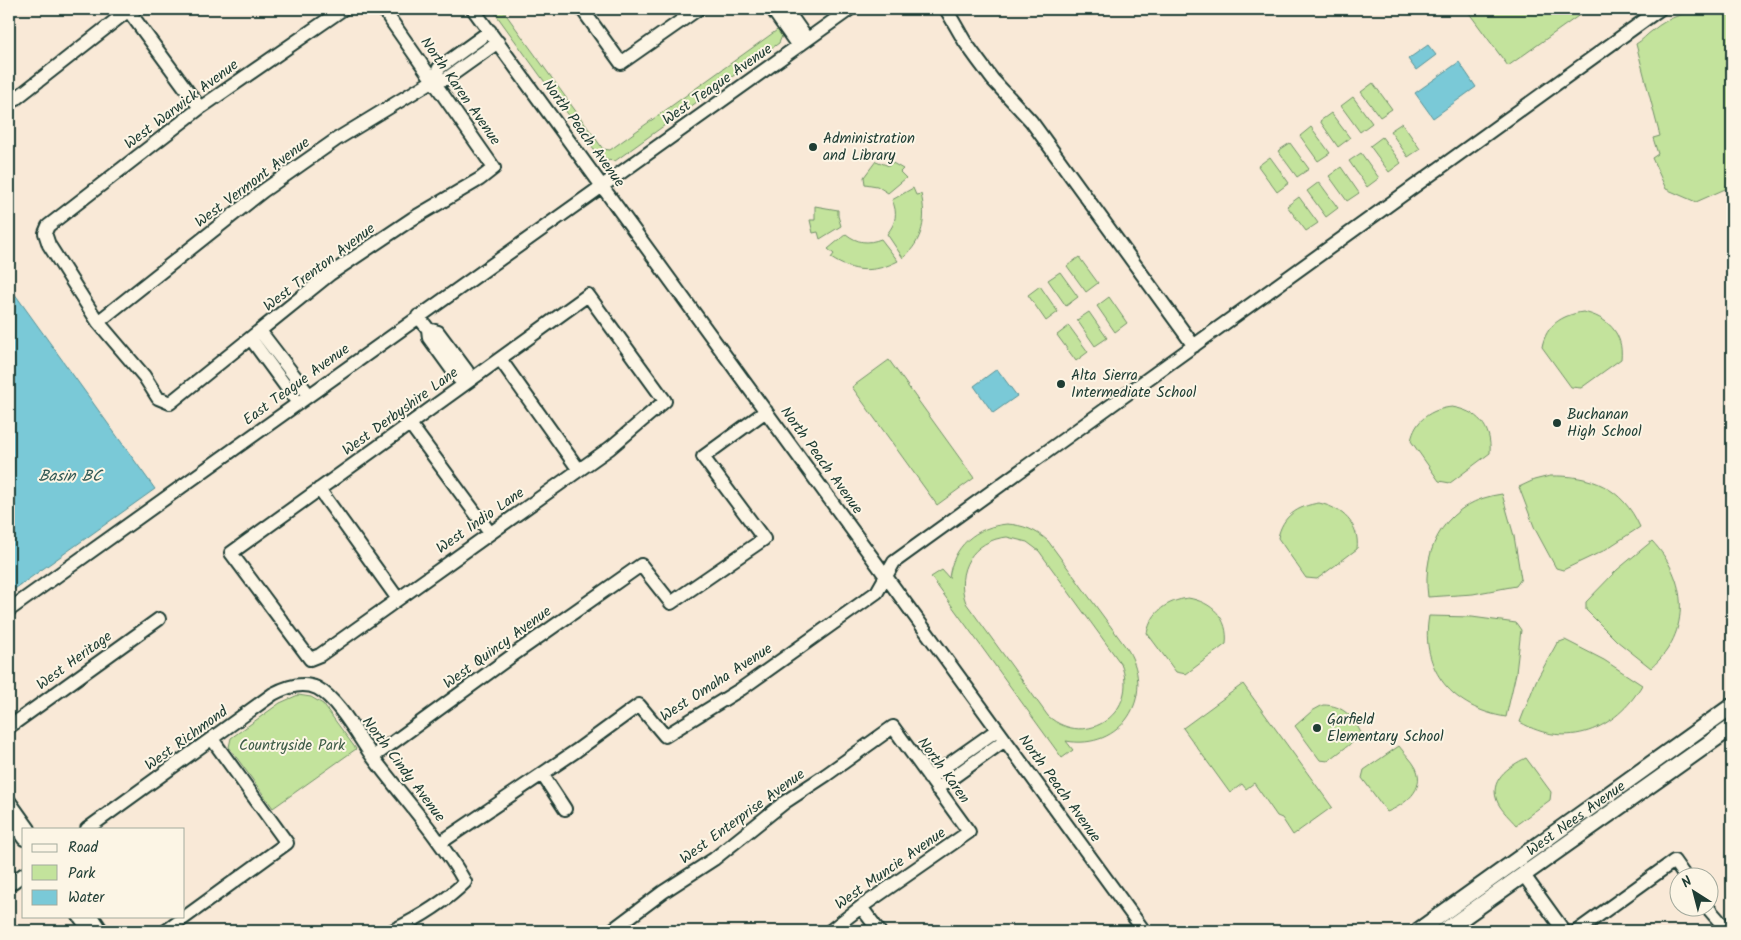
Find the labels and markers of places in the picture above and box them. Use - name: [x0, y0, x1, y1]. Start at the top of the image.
- place label: Administration and Library: [823, 127, 915, 168]
- marker: Administration and Library: [807, 141, 819, 153]
- place label: Alta Sierra Intermediate School: [1071, 364, 1197, 405]
- marker: Alta Sierra Intermediate School: [1055, 378, 1067, 390]
- place label: Buchanan High School: [1567, 403, 1642, 444]
- marker: Buchanan High School: [1551, 417, 1563, 429]
- place label: Garfield Elementary School: [1327, 708, 1444, 749]
- marker: Garfield Elementary School: [1311, 722, 1323, 734]

